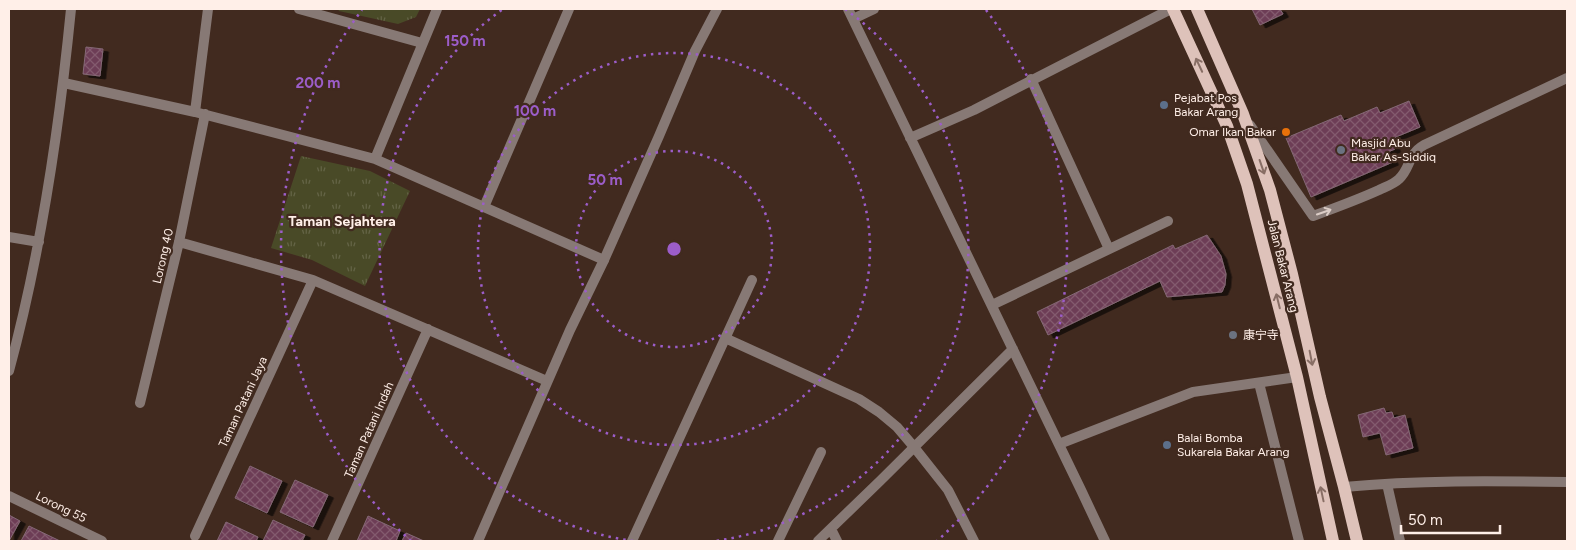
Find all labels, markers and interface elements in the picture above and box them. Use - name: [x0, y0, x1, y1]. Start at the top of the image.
- text: 150 m: [444, 32, 486, 50]
- one-way arrow: [1193, 58, 1203, 73]
- text: 200 m: [296, 74, 340, 92]
- place label: Pejabat Pos Bakar Arang: [1174, 91, 1238, 119]
- marker: Pejabat Pos Bakar Arang: [1158, 99, 1170, 111]
- text: 100 m: [514, 102, 556, 120]
- place label: Omar Ikan Bakar: [1189, 125, 1276, 139]
- marker: Omar Ikan Bakar: [1280, 126, 1292, 138]
- place label: Masjid Abu Bakar As-Siddiq: [1351, 136, 1436, 164]
- marker: Masjid Abu Bakar As-Siddiq: [1335, 144, 1347, 156]
- one-way arrow: [1258, 159, 1267, 174]
- text: 50 m: [587, 171, 623, 189]
- one-way arrow: [1316, 207, 1332, 216]
- district label: Taman Sejahtera: [288, 213, 396, 230]
- street label: Jalan Bakar Arang: [1265, 218, 1301, 314]
- street label: Lorong 40: [150, 227, 176, 285]
- centre of rings: [665, 240, 683, 258]
- one-way arrow: [1273, 294, 1282, 310]
- place label: 康宁寺: [1243, 328, 1279, 342]
- marker: 康宁寺: [1227, 329, 1239, 341]
- one-way arrow: [1306, 350, 1316, 366]
- street label: Taman Patani Jaya: [216, 354, 270, 450]
- street label: Taman Patani Indah: [341, 379, 397, 480]
- place label: Balai Bomba Sukarela Bakar Arang: [1177, 431, 1290, 459]
- marker: Balai Bomba Sukarela Bakar Arang: [1161, 439, 1173, 451]
- one-way arrow: [1317, 486, 1327, 502]
- street label: Lorong 55: [33, 489, 89, 525]
- scale bar: [1401, 502, 1500, 534]
- text: 50 m: [1408, 511, 1443, 529]

